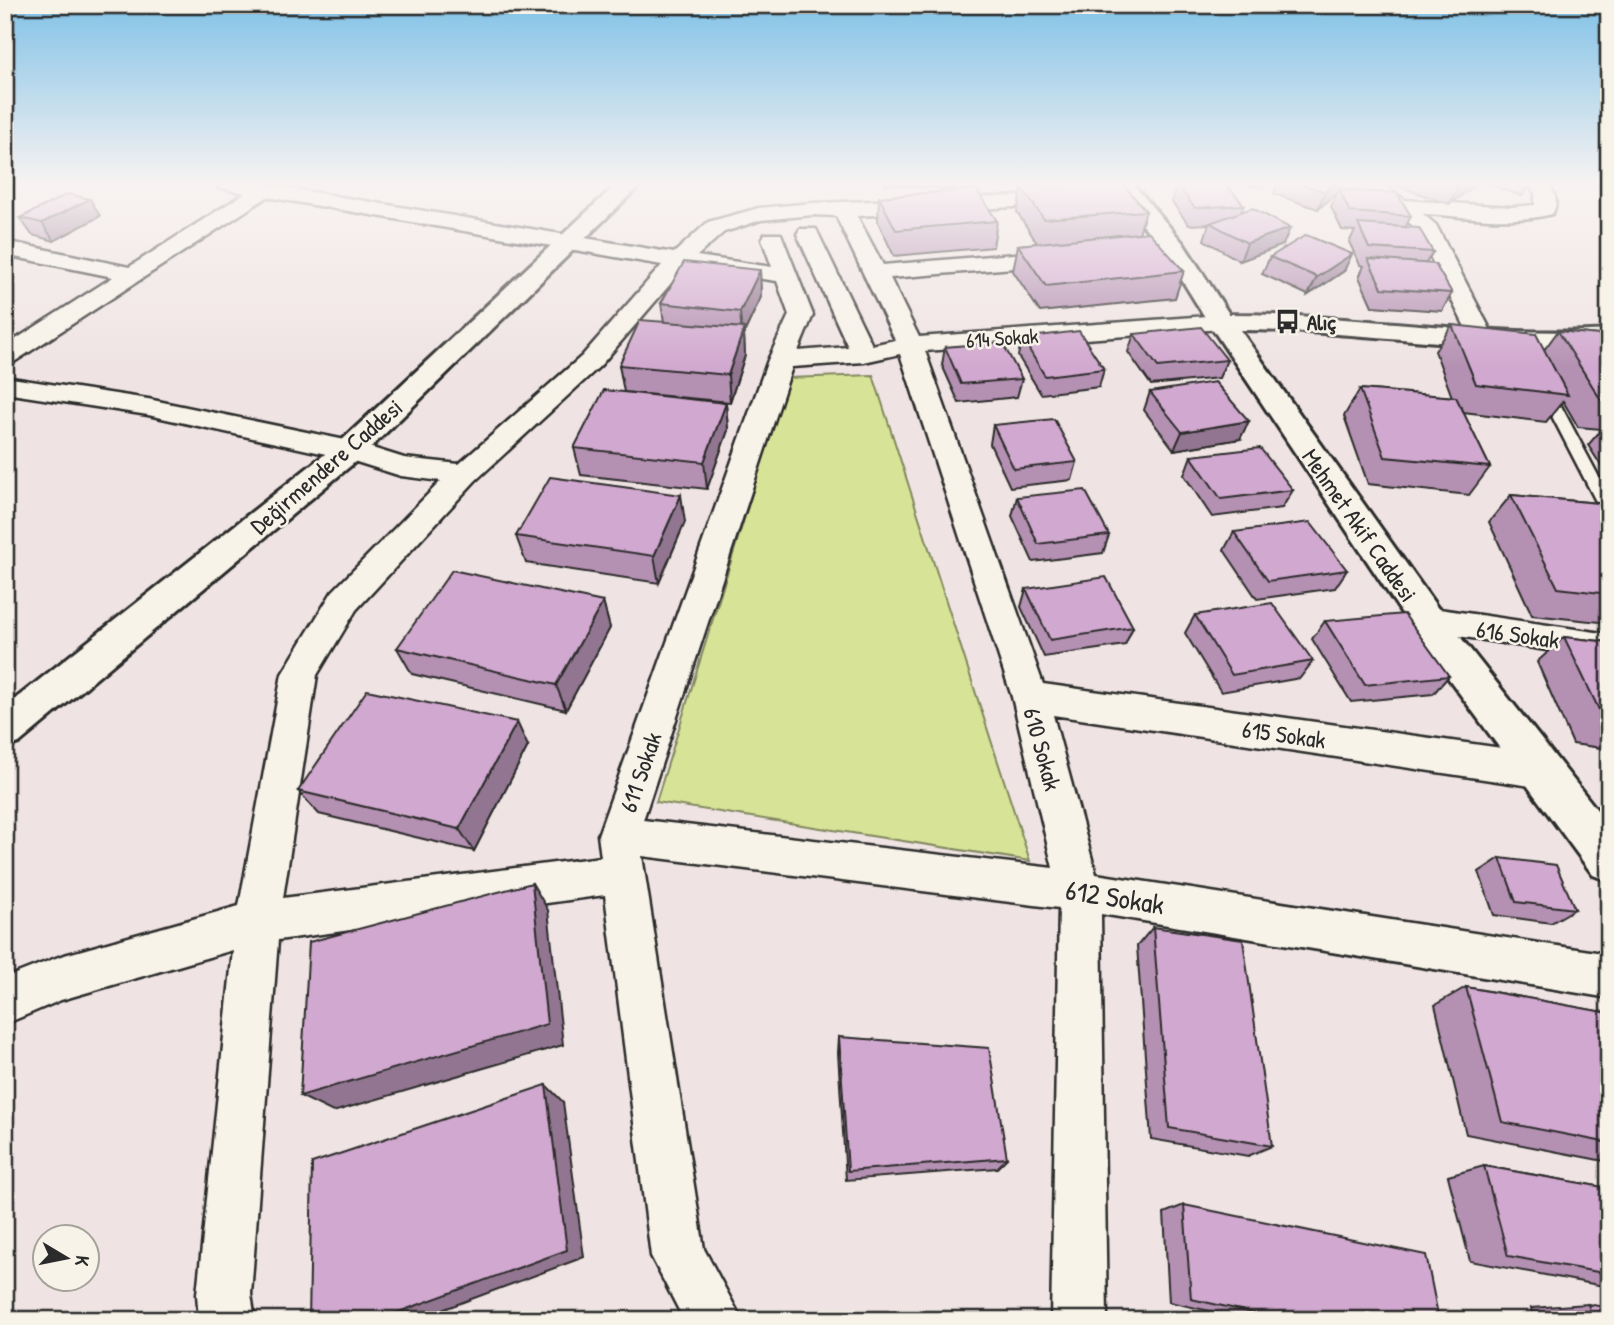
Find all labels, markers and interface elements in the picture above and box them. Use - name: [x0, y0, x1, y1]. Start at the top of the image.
- bus stop icon: Alıç: [1273, 308, 1301, 336]
- place label: Alıç: [1307, 308, 1337, 337]
- street label: 614 Sokak: [965, 321, 1039, 355]
- street label: Değirmendere Caddesi: [243, 391, 409, 541]
- street label: Mehmet Akif Caddesi: [1295, 442, 1425, 608]
- street label: 616 Sokak: [1474, 612, 1562, 656]
- street label: 610 Sokak: [1017, 704, 1069, 794]
- street label: 615 Sokak: [1240, 712, 1328, 756]
- street label: 611 Sokak: [611, 728, 669, 816]
- street label: 612 Sokak: [1063, 870, 1167, 924]
- north arrow: [32, 1224, 102, 1294]
- text: K: [69, 1254, 96, 1268]

